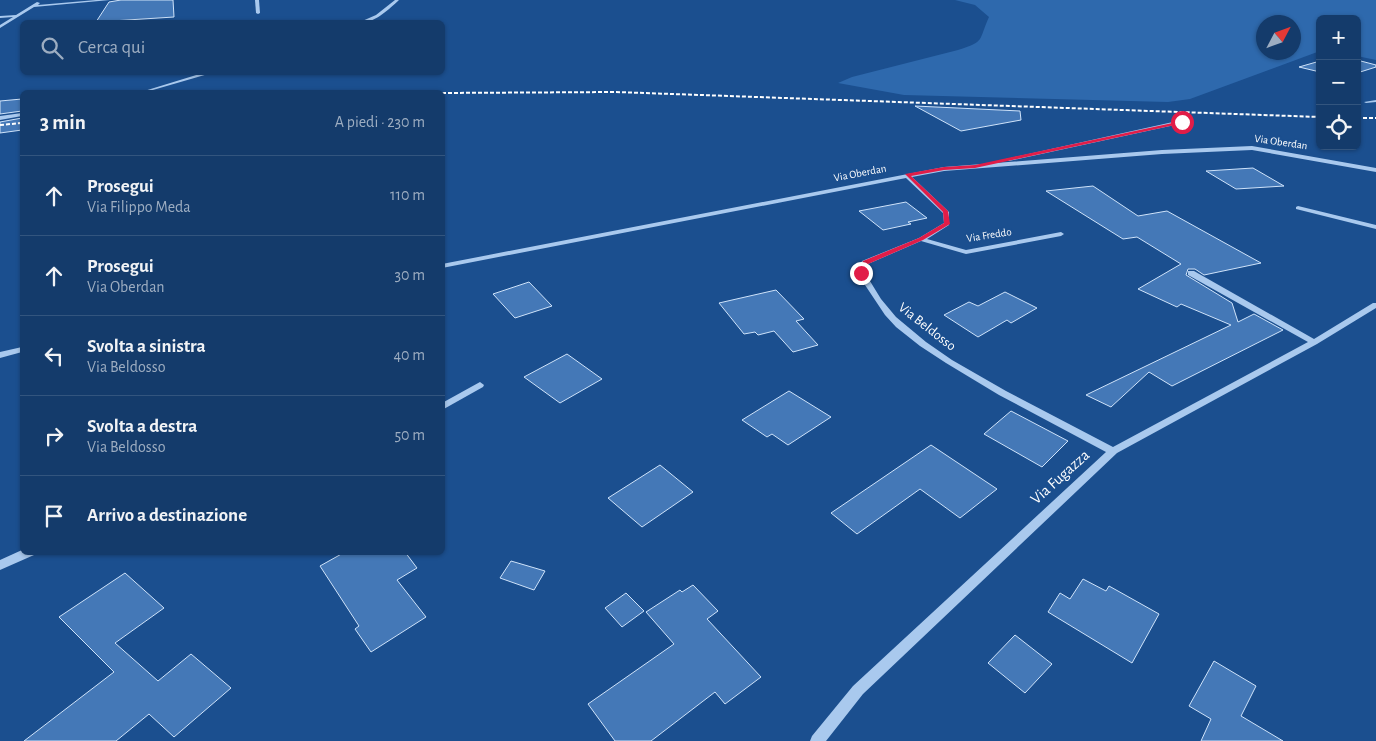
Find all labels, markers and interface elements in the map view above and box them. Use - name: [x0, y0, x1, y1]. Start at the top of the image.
- north arrow: [1256, 15, 1301, 60]
- map controls: [1316, 15, 1361, 150]
- button: +: [1316, 15, 1361, 60]
- search box: [20, 20, 445, 75]
- icon: search: [38, 34, 66, 62]
- text: Cerca qui: [78, 38, 145, 57]
- button: −: [1316, 60, 1361, 105]
- button: locate: [1316, 105, 1361, 150]
- route start: [1171, 111, 1194, 134]
- text: 3 min: [40, 112, 86, 133]
- text: A piedi · 230 m: [335, 114, 425, 130]
- street label: Via Oberdan: [1254, 133, 1308, 151]
- street label: Via Oberdan: [833, 163, 887, 183]
- text: Prosegui: [87, 177, 154, 196]
- icon: ahead: [40, 182, 68, 210]
- text: 110 m: [390, 187, 425, 203]
- text: Via Filippo Meda: [87, 199, 191, 215]
- street label: Via Freddo: [966, 226, 1012, 244]
- text: Prosegui: [87, 257, 154, 276]
- icon: ahead: [40, 262, 68, 290]
- route end: [850, 262, 873, 285]
- text: 30 m: [395, 267, 425, 283]
- text: Via Oberdan: [87, 279, 165, 295]
- street label: Via Beldosso: [896, 300, 958, 354]
- text: Svolta a sinistra: [87, 337, 206, 356]
- icon: left: [40, 342, 68, 370]
- text: 40 m: [393, 347, 425, 363]
- text: Via Beldosso: [87, 359, 166, 375]
- text: Svolta a destra: [87, 417, 197, 436]
- icon: right: [40, 422, 68, 450]
- text: 50 m: [394, 427, 425, 443]
- text: Via Beldosso: [87, 439, 166, 455]
- street label: Via Fugazza: [1028, 447, 1092, 507]
- icon: arrive: [40, 502, 68, 530]
- text: Arrivo a destinazione: [87, 506, 247, 525]

